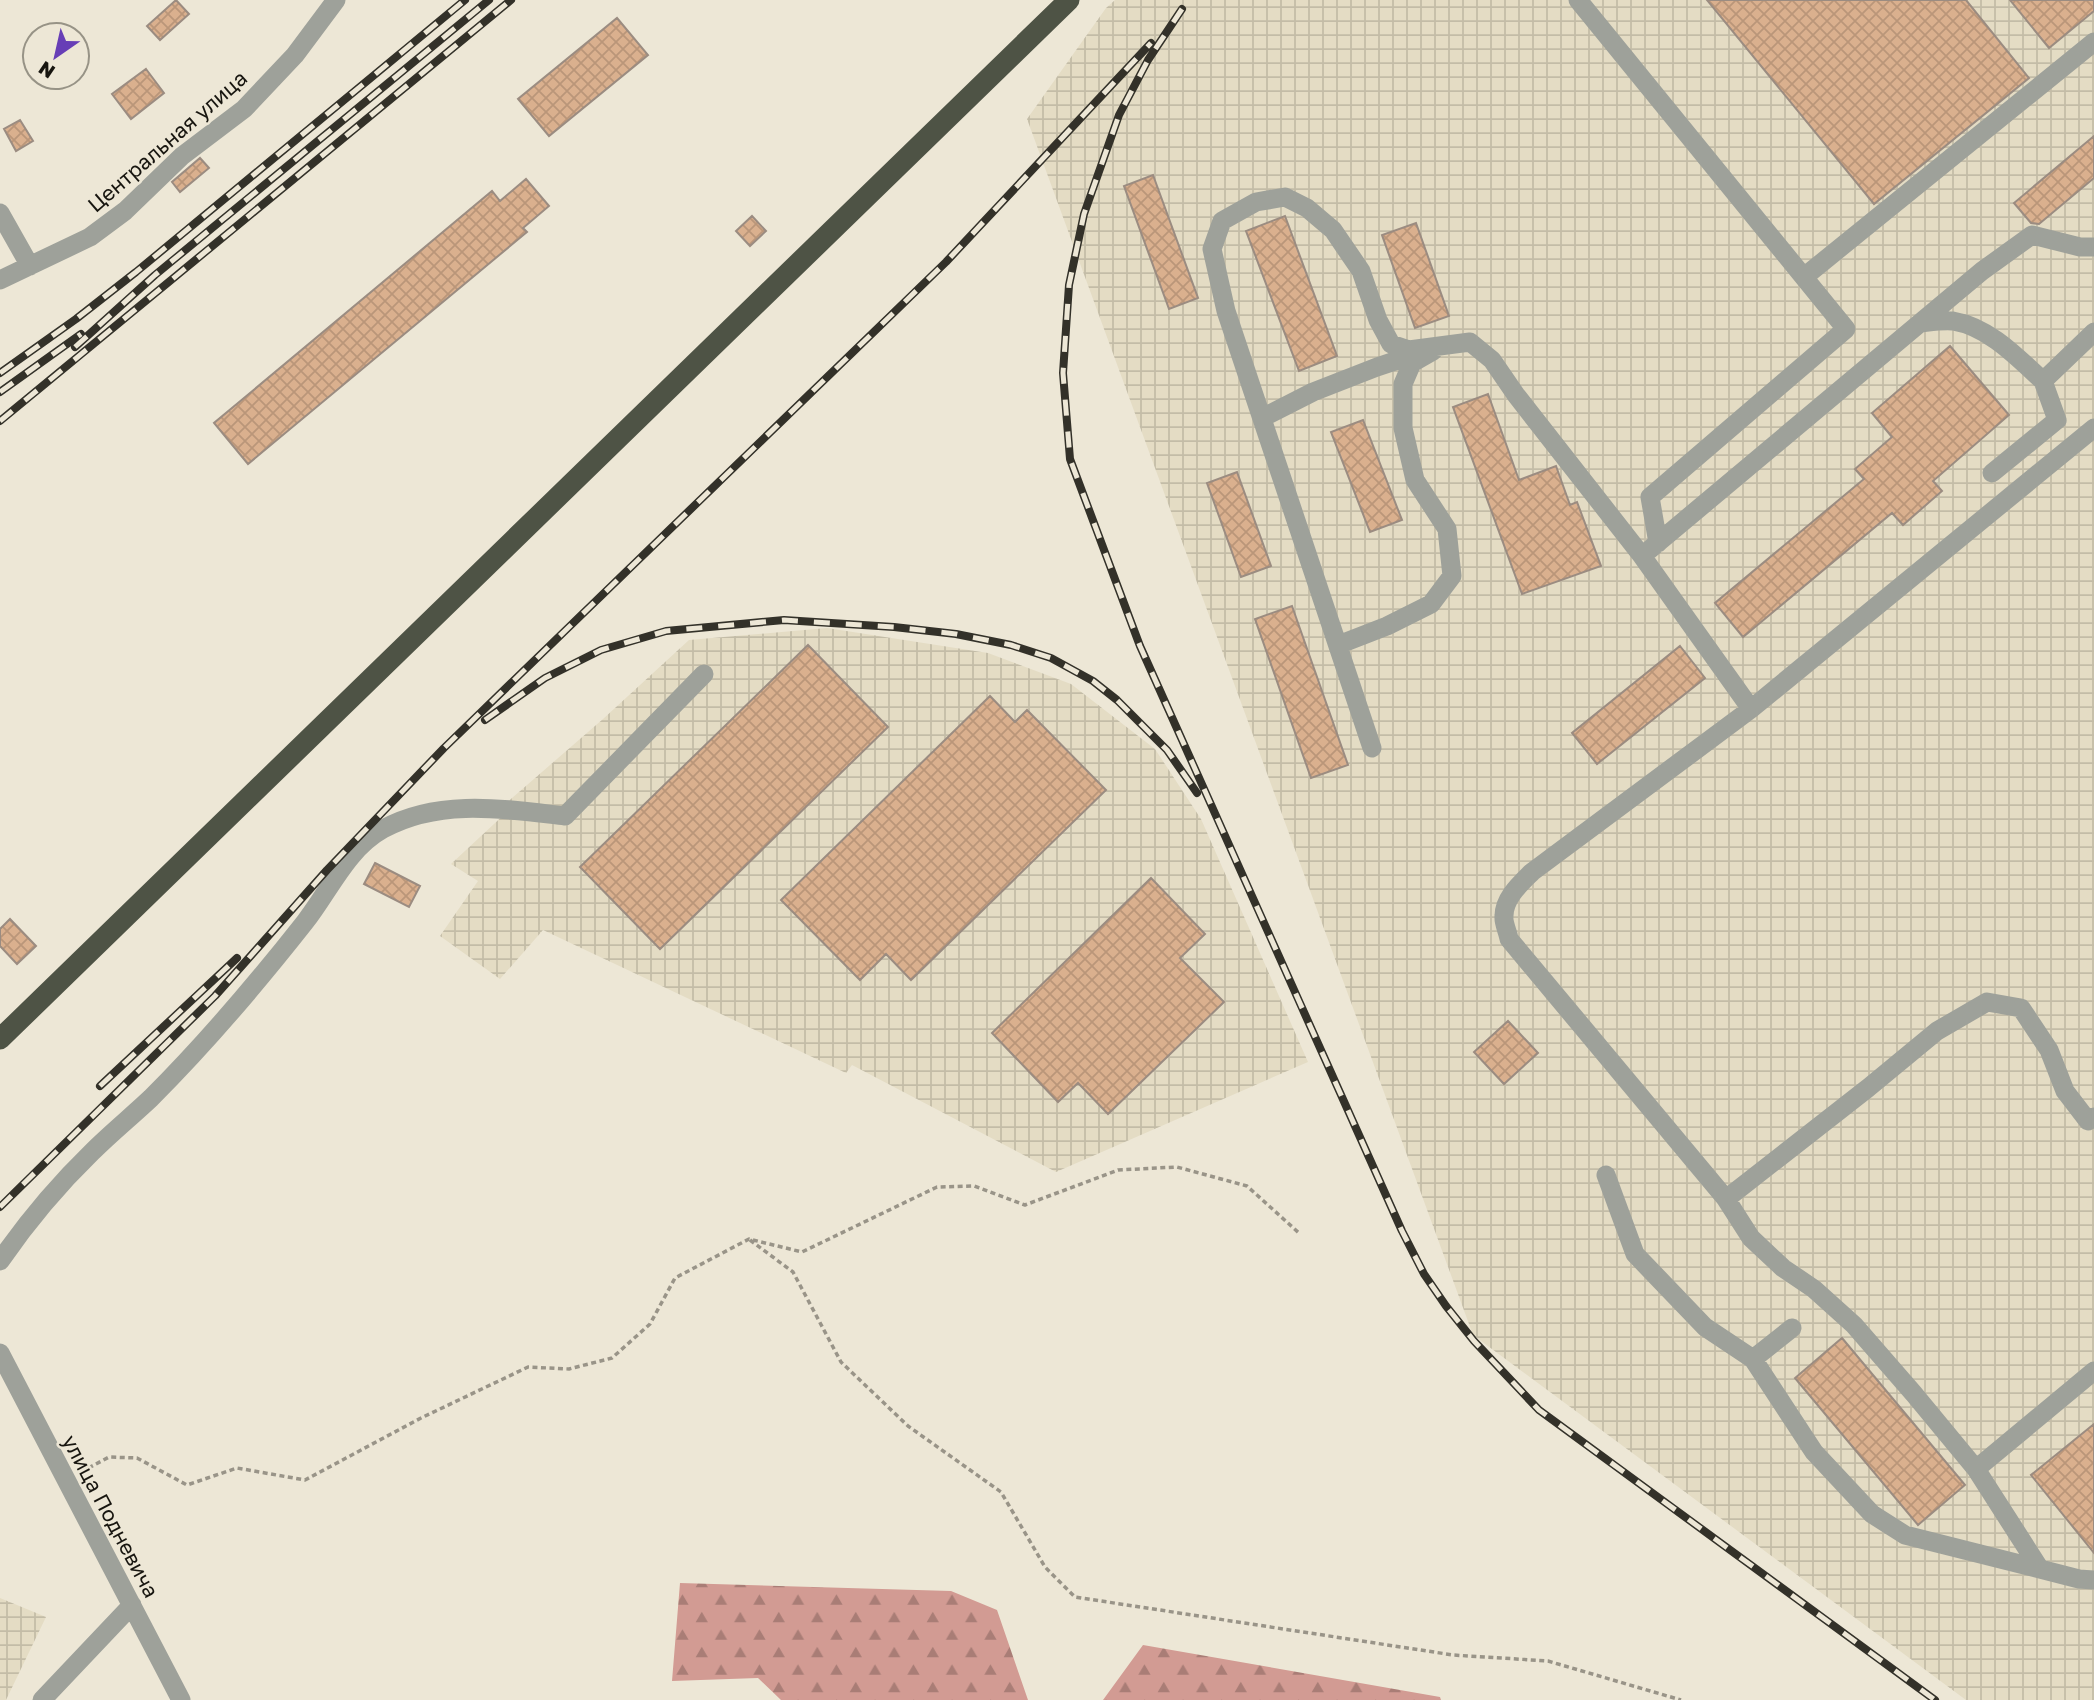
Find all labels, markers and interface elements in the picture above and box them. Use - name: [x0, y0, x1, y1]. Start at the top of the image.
- north arrow: [21, 21, 91, 91]
- text: N: [34, 57, 59, 84]
- street label: Центральная улица: [82, 65, 252, 217]
- street label: улица Подневича: [57, 1430, 165, 1602]

